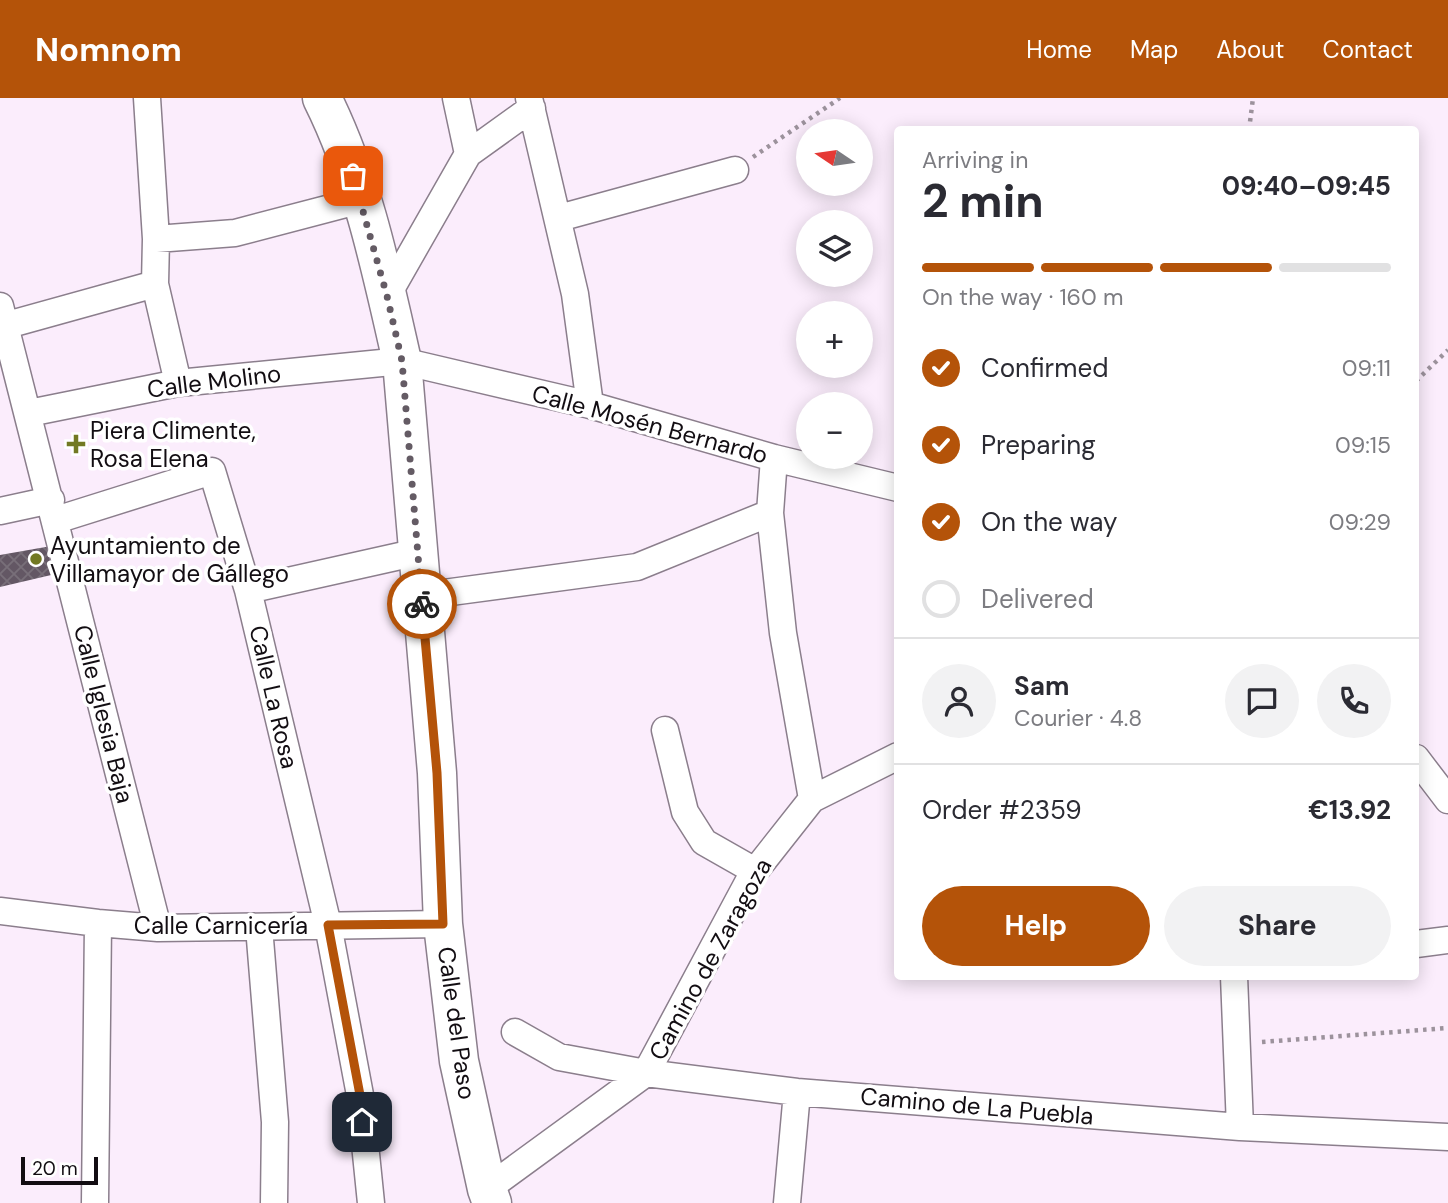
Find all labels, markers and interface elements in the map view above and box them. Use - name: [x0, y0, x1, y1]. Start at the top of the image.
- text: Nomnom: [35, 28, 182, 71]
- text: Home: [1026, 34, 1092, 65]
- text: Map: [1130, 34, 1178, 65]
- text: About: [1216, 34, 1285, 65]
- text: Contact: [1323, 34, 1413, 65]
- north arrow: [796, 119, 873, 196]
- map controls: [796, 119, 873, 469]
- text: Arriving in: [922, 145, 1028, 175]
- pin: [323, 146, 383, 206]
- icon: bag: [334, 157, 372, 195]
- text: 09:40–09:45: [1222, 169, 1391, 203]
- text: 2 min: [922, 171, 1044, 231]
- button: layers: [796, 210, 873, 287]
- text: On the way · 160 m: [922, 282, 1123, 312]
- button: +: [796, 301, 873, 378]
- icon: check: [922, 349, 960, 387]
- text: Confirmed: [981, 351, 1108, 385]
- text: 09:11: [1342, 353, 1391, 383]
- street label: Calle Molino: [145, 357, 283, 405]
- street label: Calle Mosén Bernardo: [529, 378, 771, 470]
- button: −: [796, 392, 873, 469]
- place label: Piera Climente, Rosa Elena: [90, 415, 256, 474]
- icon: check: [922, 426, 960, 464]
- text: Preparing: [981, 428, 1096, 462]
- text: 09:15: [1335, 430, 1391, 460]
- marker: Piera Climente, Rosa Elena: [68, 436, 84, 452]
- icon: check: [922, 503, 960, 541]
- text: On the way: [981, 505, 1117, 539]
- text: 09:29: [1329, 507, 1391, 537]
- place label: Ayuntamiento de Villamayor de Gállego: [50, 530, 289, 589]
- marker: Ayuntamiento de Villamayor de Gállego: [28, 551, 44, 567]
- courier: [387, 569, 457, 639]
- text: Delivered: [981, 582, 1094, 616]
- icon: bike: [403, 585, 441, 623]
- street label: Calle Iglesia Baja: [67, 622, 141, 806]
- street label: Calle La Rosa: [242, 622, 306, 772]
- button: person: [922, 664, 996, 738]
- button: chat: [1225, 664, 1299, 738]
- button: phone: [1317, 664, 1391, 738]
- text: Sam: [1014, 669, 1069, 703]
- text: Courier · 4.8: [1014, 703, 1142, 733]
- text: Order #2359: [922, 793, 1082, 827]
- text: €13.92: [1308, 793, 1391, 827]
- street label: Camino de Zaragoza: [642, 853, 778, 1065]
- button: Help: [922, 886, 1150, 966]
- button: Share: [1164, 886, 1391, 966]
- street label: Calle Carnicería: [134, 910, 308, 941]
- street label: Calle del Paso: [431, 945, 483, 1101]
- street label: Camino de La Puebla: [859, 1080, 1095, 1132]
- pin: [332, 1092, 392, 1152]
- icon: home: [343, 1103, 381, 1141]
- scale bar: [21, 1154, 98, 1186]
- text: 20 m: [32, 1156, 78, 1181]

